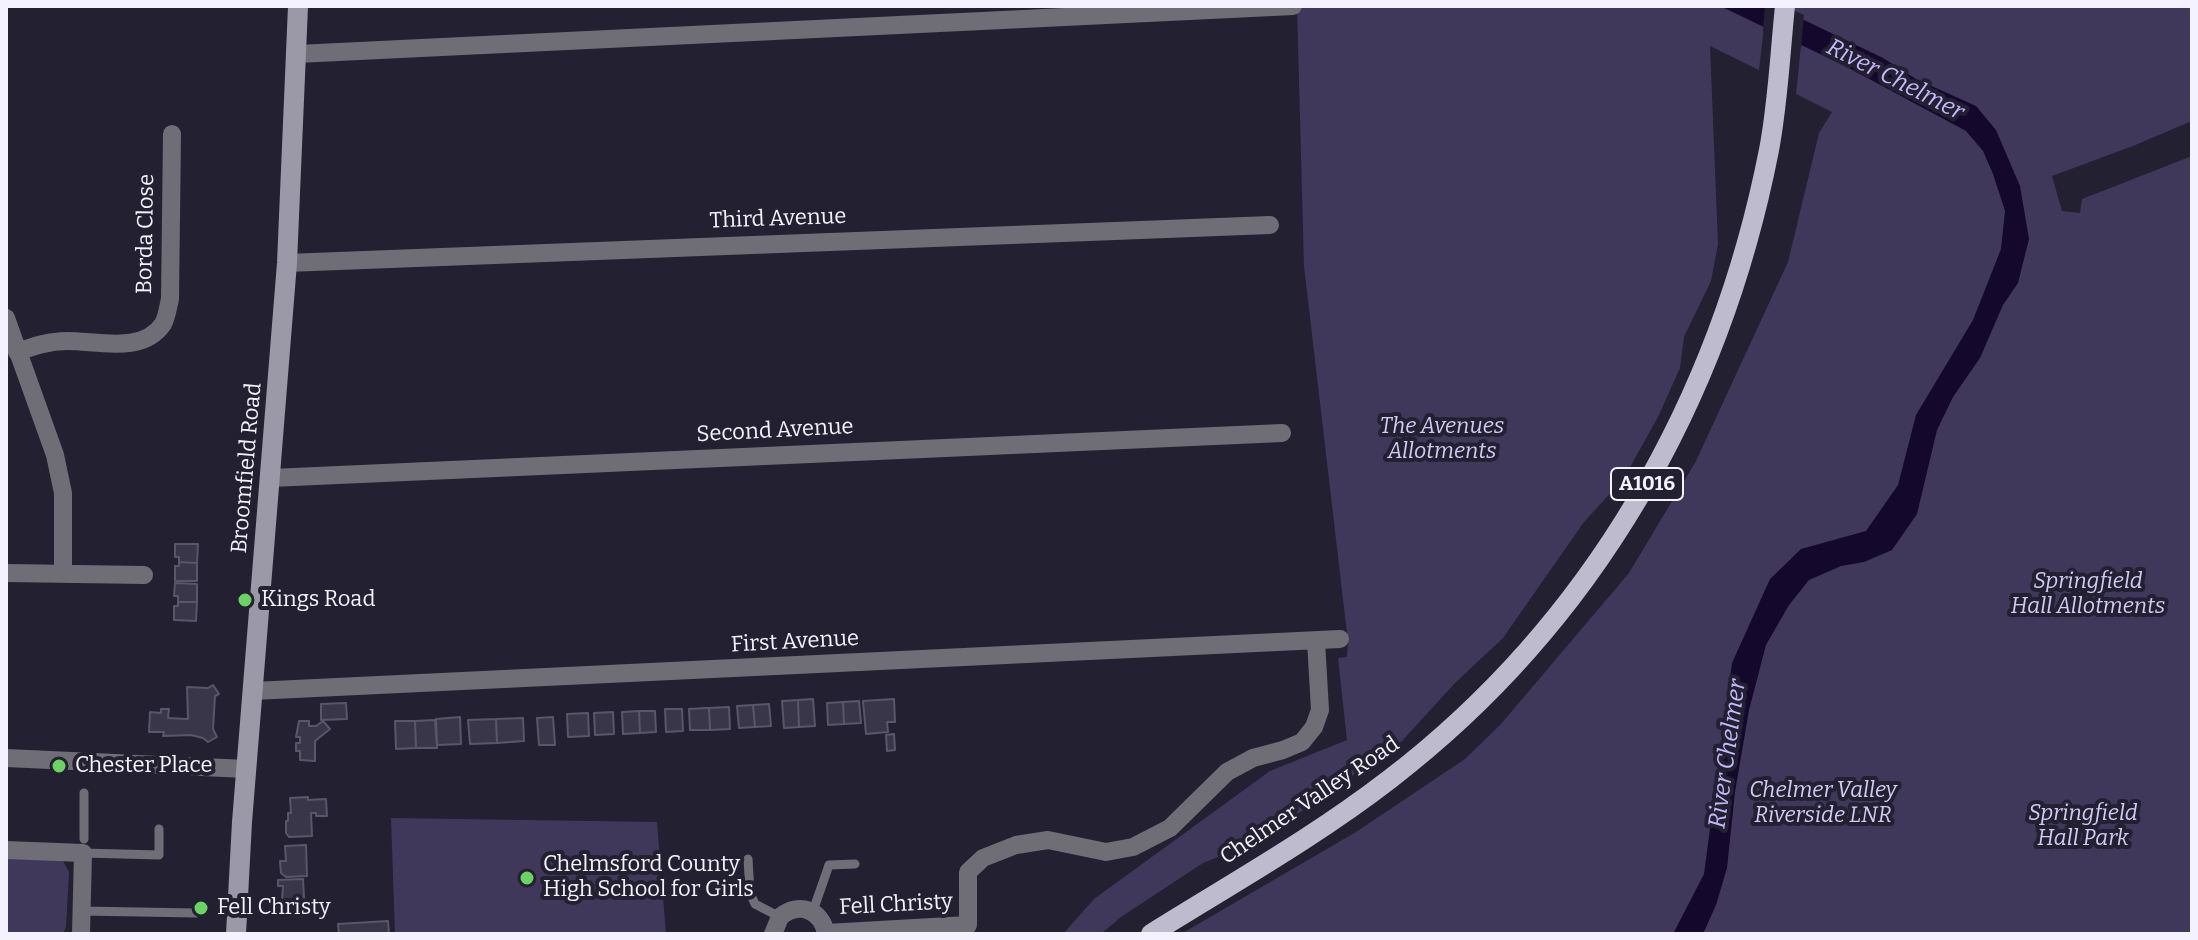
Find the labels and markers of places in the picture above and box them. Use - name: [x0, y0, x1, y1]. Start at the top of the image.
- place label: Kings Road: [261, 587, 375, 613]
- marker: Kings Road: [236, 591, 254, 609]
- place label: Chester Place: [75, 753, 212, 779]
- marker: Chester Place: [50, 757, 68, 775]
- place label: Chelmsford County High School for Girls: [543, 852, 754, 904]
- marker: Chelmsford County High School for Girls: [518, 869, 536, 887]
- place label: Fell Christy: [217, 895, 331, 921]
- marker: Fell Christy: [192, 899, 210, 917]

